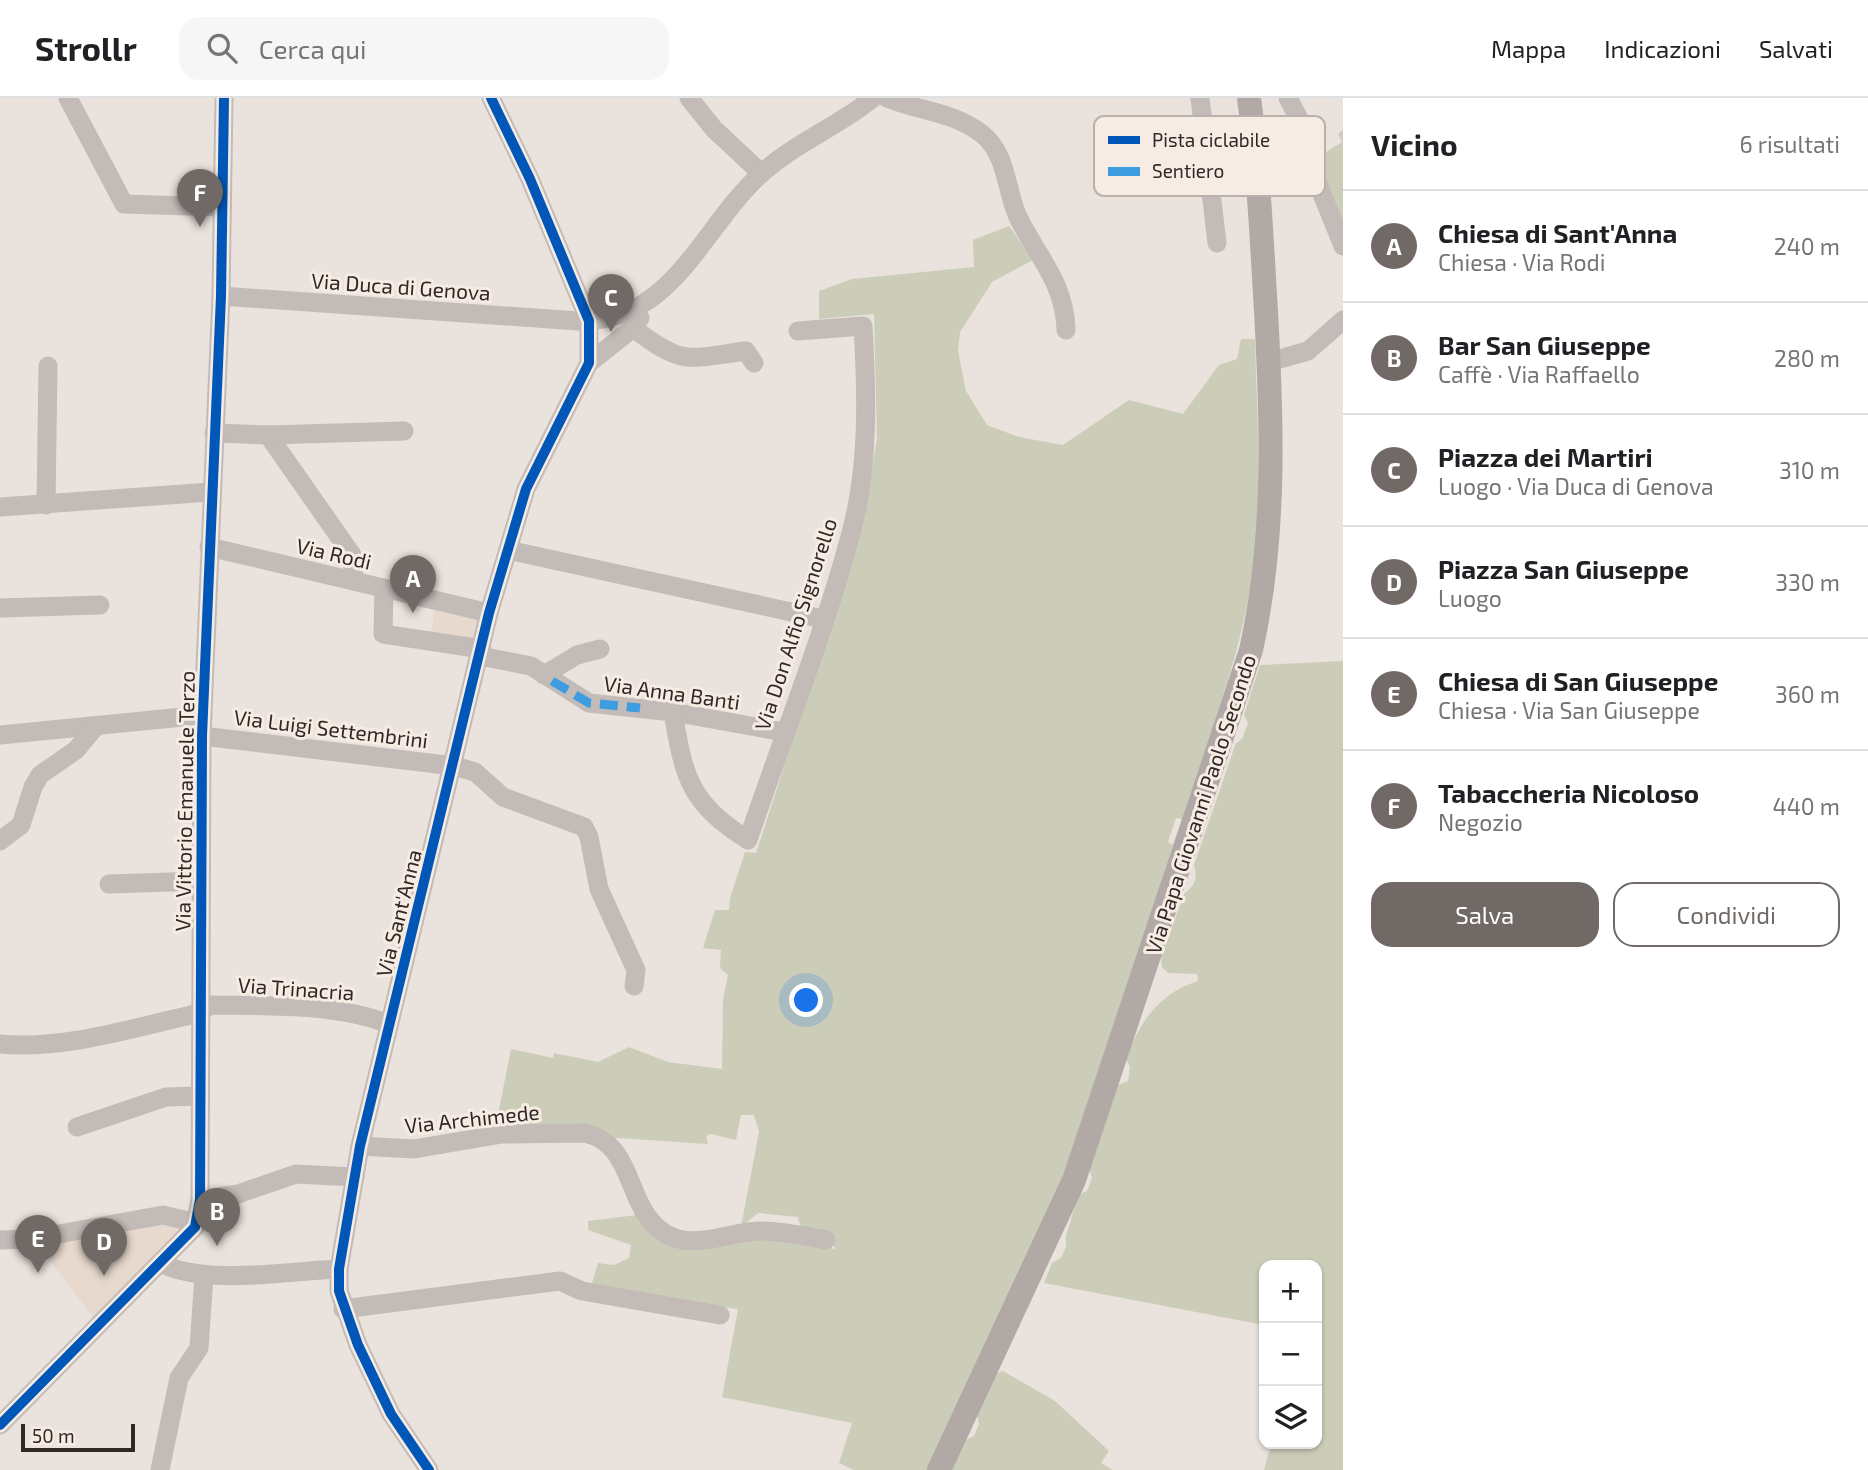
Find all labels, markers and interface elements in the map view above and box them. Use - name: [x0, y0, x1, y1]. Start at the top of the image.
- search box: [179, 17, 669, 80]
- text: Strollr: [35, 28, 137, 68]
- icon: search: [203, 29, 241, 67]
- text: Cerca qui: [259, 33, 367, 64]
- text: Mappa: [1491, 34, 1566, 63]
- text: Indicazioni: [1604, 34, 1721, 63]
- text: Salvati: [1759, 34, 1833, 63]
- legend: [1094, 116, 1325, 196]
- text: Vicino: [1371, 126, 1458, 162]
- text: Pista ciclabile: [1152, 128, 1270, 151]
- text: 6 risultati: [1739, 130, 1840, 158]
- text: Sentiero: [1152, 159, 1224, 182]
- pin: F: [177, 169, 223, 227]
- text: Chiesa di Sant'Anna: [1438, 217, 1677, 248]
- text: A: [1386, 232, 1402, 260]
- text: 240 m: [1774, 232, 1840, 260]
- text: Chiesa · Via Rodi: [1438, 248, 1606, 276]
- street label: Via Duca di Genova: [311, 267, 491, 305]
- pin: C: [588, 274, 634, 332]
- text: Bar San Giuseppe: [1438, 329, 1651, 360]
- text: B: [1387, 344, 1401, 372]
- text: 280 m: [1774, 344, 1840, 372]
- text: Caffè · Via Raffaello: [1438, 360, 1640, 388]
- text: Piazza dei Martiri: [1438, 441, 1653, 472]
- text: C: [1387, 456, 1401, 484]
- text: 310 m: [1779, 456, 1840, 484]
- text: Luogo · Via Duca di Genova: [1438, 472, 1714, 500]
- street label: Via Don Alfio Signorello: [749, 515, 841, 733]
- street label: Via Rodi: [294, 532, 374, 574]
- text: Piazza San Giuseppe: [1438, 553, 1689, 584]
- pin: A: [390, 555, 436, 613]
- text: D: [1386, 568, 1402, 596]
- text: 330 m: [1775, 568, 1840, 596]
- text: Luogo: [1438, 584, 1502, 612]
- street label: Via Papa Giovanni Paolo Secondo: [1140, 651, 1260, 957]
- text: Chiesa di San Giuseppe: [1438, 665, 1718, 696]
- street label: Via Vittorio Emanuele Terzo: [169, 670, 199, 932]
- street label: Via Anna Banti: [602, 670, 742, 714]
- text: E: [1387, 680, 1401, 708]
- text: 360 m: [1775, 680, 1840, 708]
- text: Chiesa · Via San Giuseppe: [1438, 696, 1700, 724]
- street label: Via Luigi Settembrini: [232, 704, 430, 752]
- text: Tabaccheria Nicoloso: [1438, 777, 1699, 808]
- text: F: [1388, 792, 1400, 820]
- text: 440 m: [1773, 792, 1840, 820]
- text: Negozio: [1438, 808, 1523, 836]
- street label: Via Sant'Anna: [370, 847, 426, 979]
- button: Salva: [1371, 882, 1599, 947]
- button: Condividi: [1613, 882, 1840, 947]
- street label: Via Trinacria: [237, 971, 355, 1005]
- your location: [789, 983, 823, 1017]
- street label: Via Archimede: [403, 1098, 541, 1138]
- pin: B: [194, 1188, 240, 1246]
- pin: E: [15, 1215, 61, 1273]
- pin: D: [81, 1218, 127, 1276]
- map controls: [1259, 1260, 1322, 1449]
- button: +: [1259, 1260, 1322, 1323]
- button: −: [1259, 1323, 1322, 1386]
- button: layers: [1259, 1386, 1322, 1449]
- scale bar: [21, 1421, 135, 1453]
- text: 50 m: [32, 1424, 75, 1447]

